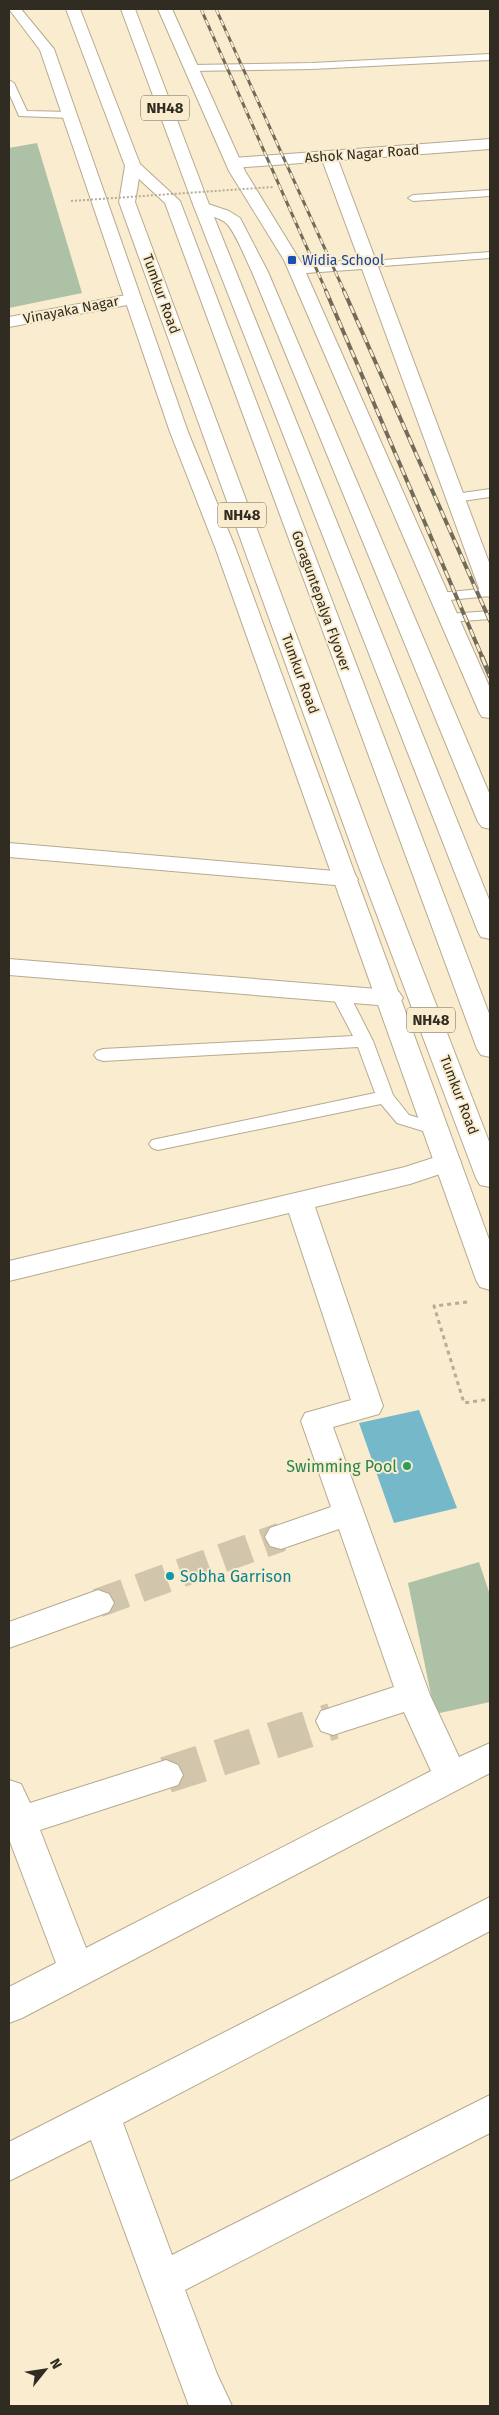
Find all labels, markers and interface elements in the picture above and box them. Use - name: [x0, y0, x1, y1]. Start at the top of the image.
- road number: NH48: [141, 96, 189, 120]
- street label: Ashok Nagar Road: [304, 142, 420, 166]
- street label: Tumkur Road: [139, 252, 183, 336]
- place label: Widia School: [302, 252, 384, 269]
- marker: Widia School: [286, 254, 298, 266]
- street label: Vinayaka Nagar: [22, 292, 121, 328]
- road number: NH48: [218, 502, 266, 528]
- street label: Goraguntepalya Flyover: [288, 528, 355, 674]
- street label: Tumkur Road: [278, 632, 322, 716]
- road number: NH48: [407, 1008, 455, 1032]
- street label: Tumkur Road: [436, 1053, 482, 1137]
- place label: Swimming Pool: [286, 1457, 397, 1476]
- marker: Swimming Pool: [401, 1460, 413, 1472]
- place label: Sobha Garrison: [180, 1567, 292, 1586]
- marker: Sobha Garrison: [164, 1570, 176, 1582]
- north arrow: [20, 2345, 70, 2395]
- text: N: [46, 2355, 66, 2372]

